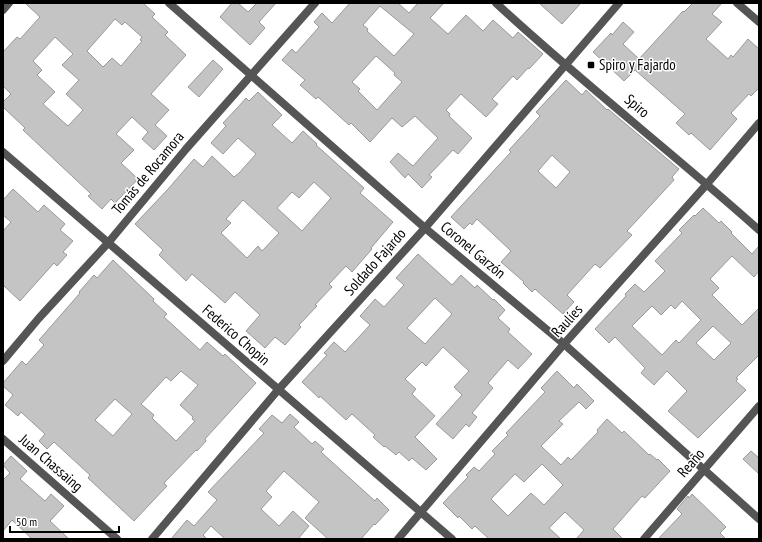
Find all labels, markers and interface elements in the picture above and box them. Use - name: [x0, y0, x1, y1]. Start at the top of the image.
- place label: Spiro y Fajardo: [599, 55, 676, 74]
- marker: Spiro y Fajardo: [586, 60, 596, 70]
- street label: Spiro: [621, 90, 654, 122]
- street label: Tomás de Rocamora: [107, 127, 188, 218]
- street label: Coronel Garzón: [437, 217, 510, 282]
- street label: Soldado Fajardo: [340, 224, 410, 299]
- street label: Federico Chopin: [199, 300, 274, 369]
- street label: Raulíes: [547, 300, 586, 341]
- street label: Juan Chassaing: [15, 429, 87, 495]
- street label: Reaño: [673, 444, 708, 481]
- scale bar: [10, 508, 119, 534]
- text: 50 m: [16, 514, 37, 529]

